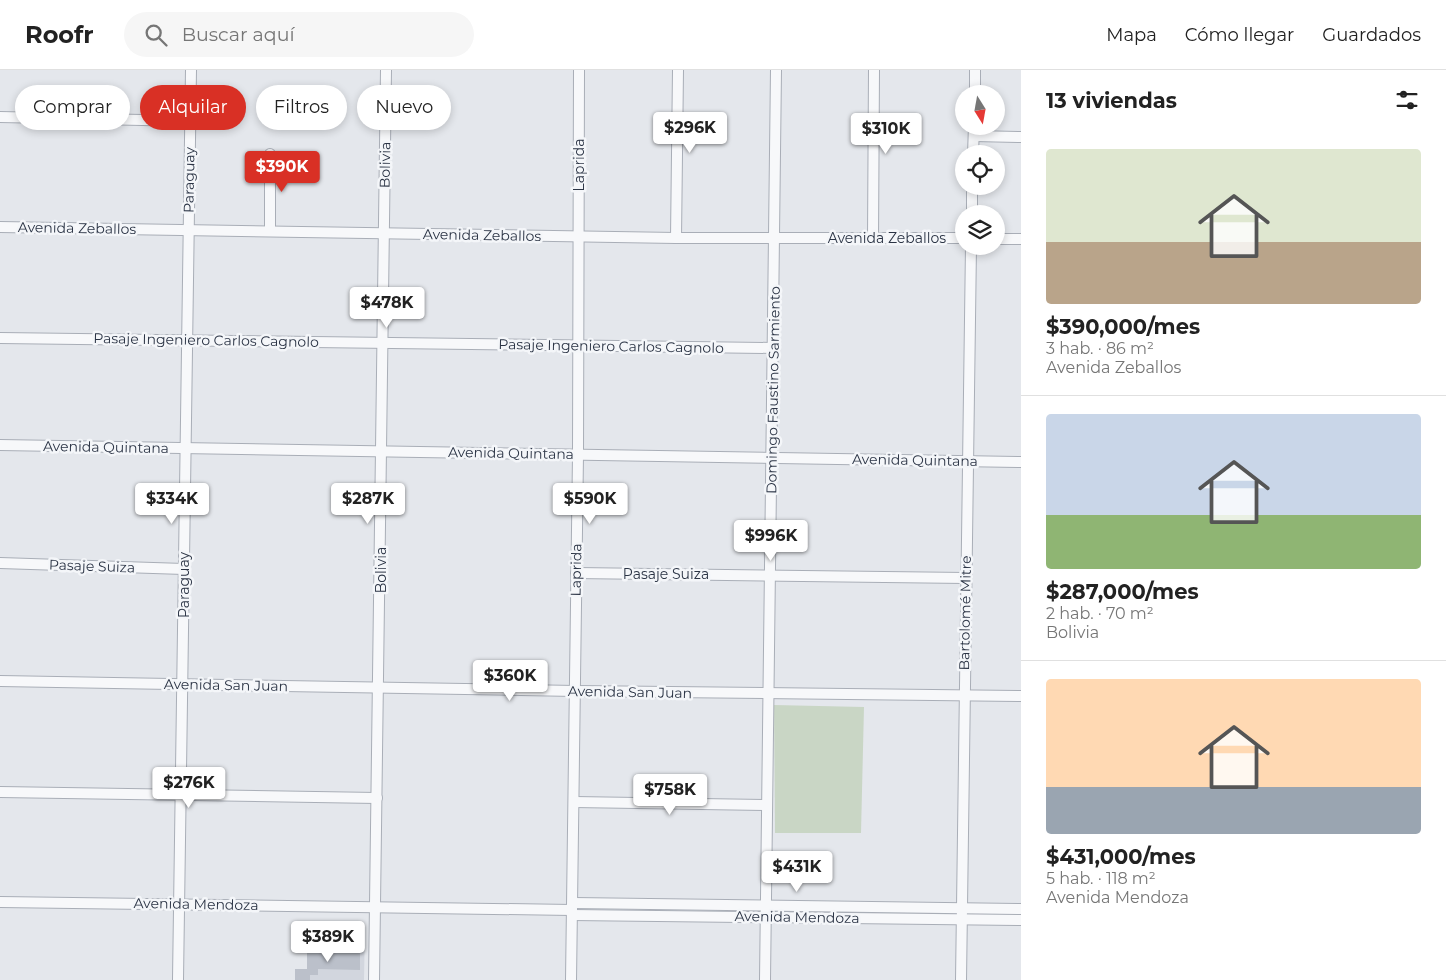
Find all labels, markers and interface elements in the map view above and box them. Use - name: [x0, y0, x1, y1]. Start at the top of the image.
- search box: [124, 12, 474, 57]
- text: Roofr: [25, 20, 94, 49]
- icon: search: [142, 21, 170, 49]
- text: Buscar aquí: [182, 23, 295, 46]
- text: Mapa: [1106, 24, 1157, 46]
- text: Cómo llegar: [1185, 24, 1294, 46]
- text: Guardados: [1322, 24, 1421, 46]
- chip: Comprar: [15, 85, 130, 130]
- chip: Alquilar: [140, 85, 246, 130]
- chip: Filtros: [256, 85, 347, 130]
- chip: Nuevo: [357, 85, 451, 130]
- north arrow: [955, 85, 1005, 135]
- map controls: [955, 85, 1005, 255]
- icon: filters: [1393, 86, 1421, 114]
- text: 13 viviendas: [1046, 88, 1177, 113]
- pin: $296K: [655, 112, 725, 154]
- pin: $310K: [851, 112, 921, 155]
- text: $296K: [664, 118, 716, 137]
- text: $310K: [862, 119, 910, 138]
- street label: Laprida: [570, 138, 588, 192]
- street label: Bolivia: [376, 142, 394, 188]
- button: locate: [955, 145, 1005, 195]
- street label: Paraguay: [179, 146, 199, 213]
- pin: $390K: [247, 150, 317, 193]
- text: $390K: [256, 157, 308, 176]
- icon: home: [1189, 181, 1279, 271]
- button: layers: [955, 205, 1005, 255]
- street label: Avenida Zeballos: [18, 218, 136, 238]
- street label: Avenida Zeballos: [423, 225, 541, 245]
- street label: Avenida Zeballos: [828, 229, 946, 247]
- pin: $478K: [352, 286, 422, 329]
- street label: Domingo Faustino Sarmiento: [762, 286, 784, 494]
- text: $478K: [361, 293, 413, 312]
- text: $390,000/mes: [1046, 314, 1200, 339]
- street label: Pasaje Ingeniero Carlos Cagnolo: [93, 329, 319, 351]
- street label: Pasaje Ingeniero Carlos Cagnolo: [498, 335, 724, 357]
- text: 3 hab. · 86 m²: [1046, 339, 1154, 358]
- text: Avenida Zeballos: [1046, 358, 1181, 377]
- street label: Avenida Quintana: [43, 437, 169, 457]
- street label: Avenida Quintana: [448, 443, 574, 463]
- icon: home: [1189, 447, 1279, 537]
- street label: Avenida Quintana: [852, 450, 978, 470]
- pin: $334K: [137, 482, 207, 525]
- pin: $287K: [333, 482, 403, 525]
- pin: $590K: [555, 482, 625, 525]
- text: $334K: [146, 489, 198, 508]
- text: $287K: [342, 489, 394, 508]
- text: $590K: [564, 489, 616, 508]
- pin: $996K: [736, 520, 806, 562]
- text: $996K: [745, 526, 797, 545]
- street label: Laprida: [567, 543, 585, 597]
- street label: Bolivia: [372, 547, 390, 593]
- street label: Paraguay: [175, 552, 193, 618]
- street label: Pasaje Suiza: [49, 555, 135, 577]
- street label: Bartolomé Mitre: [955, 555, 975, 671]
- street label: Pasaje Suiza: [623, 565, 709, 583]
- text: $287,000/mes: [1046, 579, 1199, 604]
- text: 2 hab. · 70 m²: [1046, 604, 1154, 623]
- text: Bolivia: [1046, 623, 1099, 642]
- pin: $360K: [475, 660, 545, 702]
- text: $360K: [484, 666, 536, 685]
- street label: Avenida San Juan: [164, 675, 288, 695]
- street label: Avenida San Juan: [568, 682, 692, 702]
- icon: home: [1189, 712, 1279, 802]
- pin: $276K: [154, 766, 224, 809]
- text: $276K: [163, 773, 215, 792]
- pin: $758K: [635, 774, 705, 816]
- text: $758K: [644, 780, 696, 799]
- text: $431,000/mes: [1046, 844, 1196, 869]
- pin: $431K: [762, 850, 832, 893]
- text: $431K: [773, 857, 821, 876]
- text: 5 hab. · 118 m²: [1046, 869, 1156, 888]
- text: Avenida Mendoza: [1046, 888, 1189, 907]
- street label: Avenida Mendoza: [133, 894, 259, 914]
- street label: Avenida Mendoza: [734, 907, 860, 927]
- pin: $389K: [293, 920, 363, 963]
- text: $389K: [302, 927, 354, 946]

